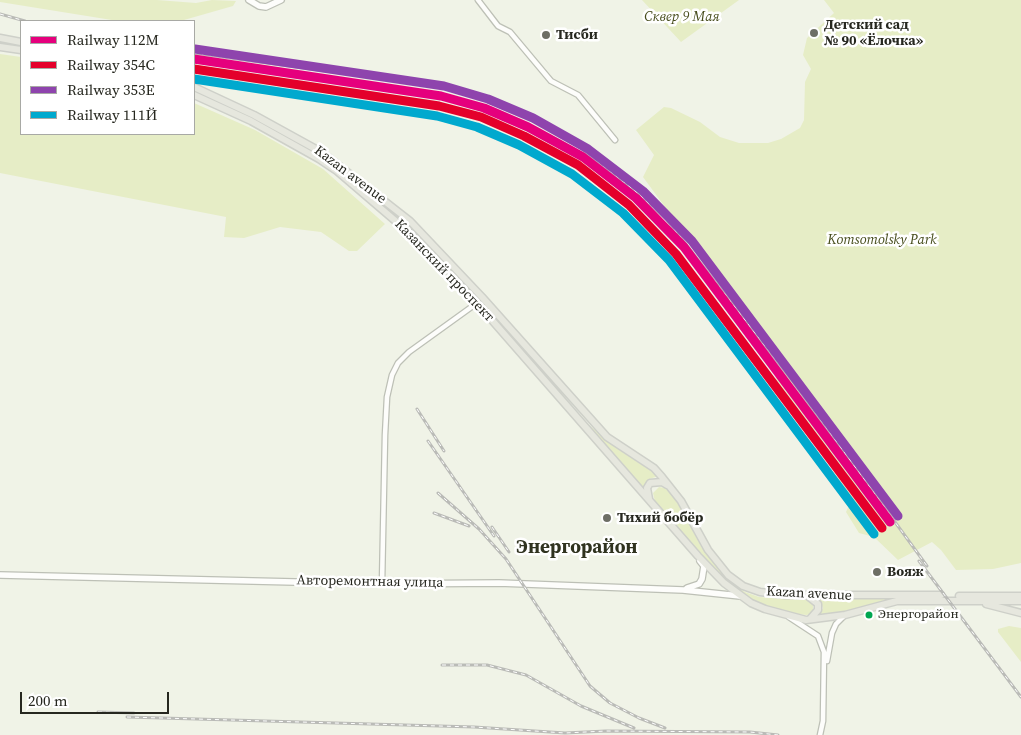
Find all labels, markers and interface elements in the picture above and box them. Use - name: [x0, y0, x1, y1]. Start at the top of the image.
- park label: Сквер 9 Мая: [644, 9, 720, 25]
- place label: Детский сад № 90 «Ёлочка»: [824, 17, 923, 49]
- legend: [20, 20, 195, 135]
- place label: Тисби: [556, 27, 598, 43]
- marker: Детский сад № 90 «Ёлочка»: [808, 27, 820, 39]
- text: Railway 112М: [67, 29, 159, 50]
- marker: Тисби: [540, 29, 552, 41]
- text: Railway 354С: [67, 54, 155, 75]
- text: Railway 353Е: [67, 79, 155, 100]
- text: Railway 111Й: [67, 104, 158, 125]
- street label: Kazan avenue: [311, 142, 389, 208]
- street label: Казанский проспект: [391, 216, 497, 326]
- park label: Komsomolsky Park: [827, 232, 937, 248]
- place label: Тихий бобёр: [617, 510, 703, 526]
- marker: Тихий бобёр: [601, 512, 613, 524]
- district label: Энергорайон: [516, 537, 638, 559]
- place label: Вояж: [887, 564, 924, 580]
- marker: Вояж: [871, 566, 883, 578]
- street label: Авторемонтная улица: [296, 572, 444, 592]
- street label: Kazan avenue: [766, 583, 852, 605]
- place label: Энергорайон: [878, 607, 959, 623]
- marker: Энергорайон: [864, 610, 874, 620]
- scale bar: [22, 682, 171, 714]
- text: 200 m: [28, 690, 68, 711]

